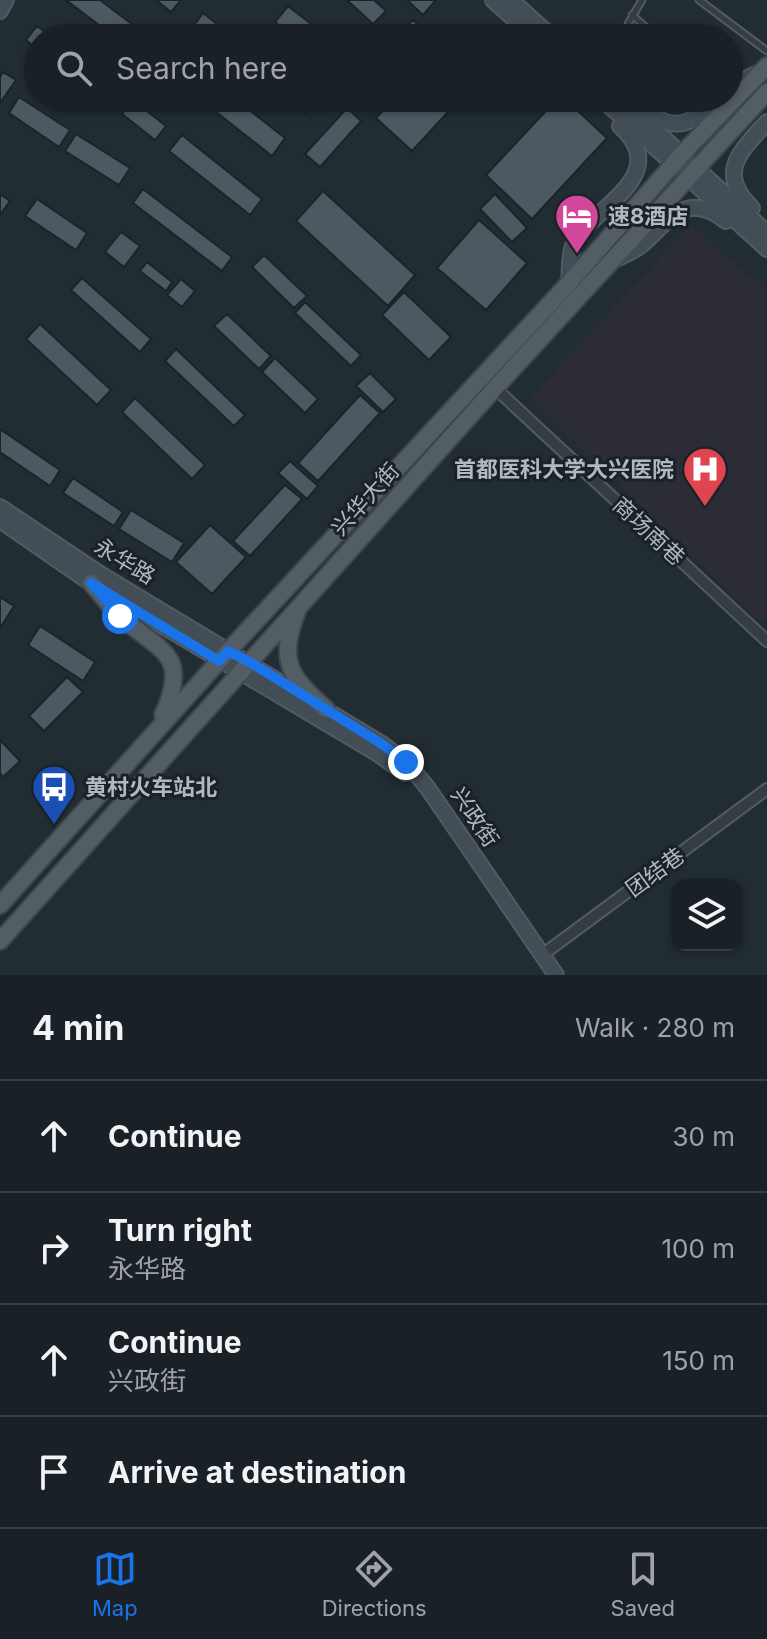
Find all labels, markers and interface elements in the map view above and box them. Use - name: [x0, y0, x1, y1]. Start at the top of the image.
- search box: [24, 24, 743, 112]
- icon: search: [52, 46, 96, 90]
- text: Search here: [116, 50, 288, 86]
- hotel icon: 速8酒店: [553, 192, 601, 255]
- place label: 速8酒店: [608, 203, 688, 229]
- hospital icon: 首都医科大学大兴医院: [681, 445, 729, 508]
- place label: 首都医科大学大兴医院: [454, 456, 674, 482]
- street label: 兴华大街: [326, 458, 404, 540]
- street label: 商场南巷: [608, 491, 690, 571]
- street label: 永华路: [90, 533, 160, 589]
- route start: [102, 598, 138, 634]
- route end: [388, 744, 424, 780]
- bus stop icon: 黄村火车站北: [30, 763, 78, 826]
- place label: 黄村火车站北: [85, 774, 217, 800]
- street label: 兴政街: [446, 782, 504, 852]
- street label: 团结巷: [621, 842, 689, 902]
- map controls: [671, 879, 743, 951]
- button: layers: [671, 879, 743, 951]
- text: 4 min: [32, 1007, 124, 1048]
- text: Walk · 280 m: [575, 1012, 735, 1043]
- icon: ahead: [32, 1114, 76, 1158]
- text: Continue: [108, 1118, 242, 1154]
- text: 30 m: [672, 1121, 735, 1152]
- text: Turn right: [108, 1212, 252, 1248]
- icon: right: [32, 1226, 76, 1270]
- text: 100 m: [662, 1233, 735, 1264]
- text: 永华路: [108, 1253, 186, 1284]
- text: Continue: [108, 1324, 242, 1360]
- icon: ahead: [32, 1338, 76, 1382]
- text: 150 m: [662, 1345, 735, 1376]
- text: 兴政街: [108, 1365, 186, 1396]
- icon: arrive: [32, 1450, 76, 1494]
- text: Arrive at destination: [108, 1454, 406, 1490]
- tab: Map: [92, 1547, 138, 1621]
- tab: Directions: [322, 1547, 427, 1621]
- tab: Saved: [611, 1547, 675, 1621]

